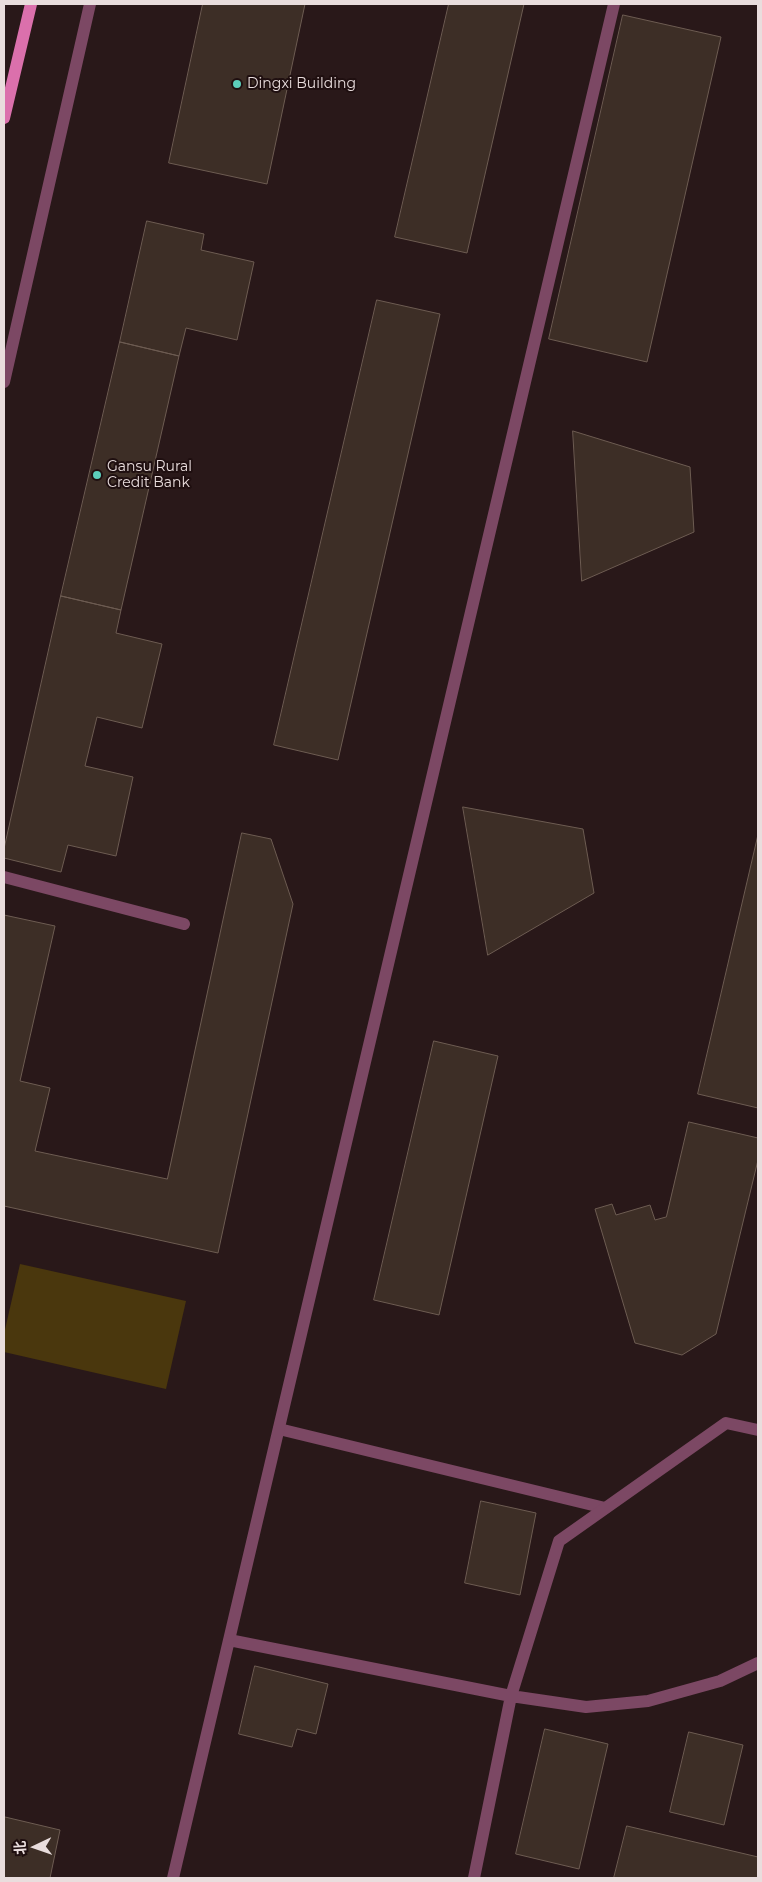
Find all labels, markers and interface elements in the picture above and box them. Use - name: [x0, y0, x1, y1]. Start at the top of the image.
- place label: Dingxi Building: [247, 76, 356, 92]
- marker: Dingxi Building: [231, 78, 243, 90]
- place label: Gansu Rural Credit Bank: [107, 459, 192, 492]
- marker: Gansu Rural Credit Bank: [91, 469, 103, 481]
- north arrow: [10, 1822, 60, 1872]
- text: 北: [11, 1840, 29, 1855]

